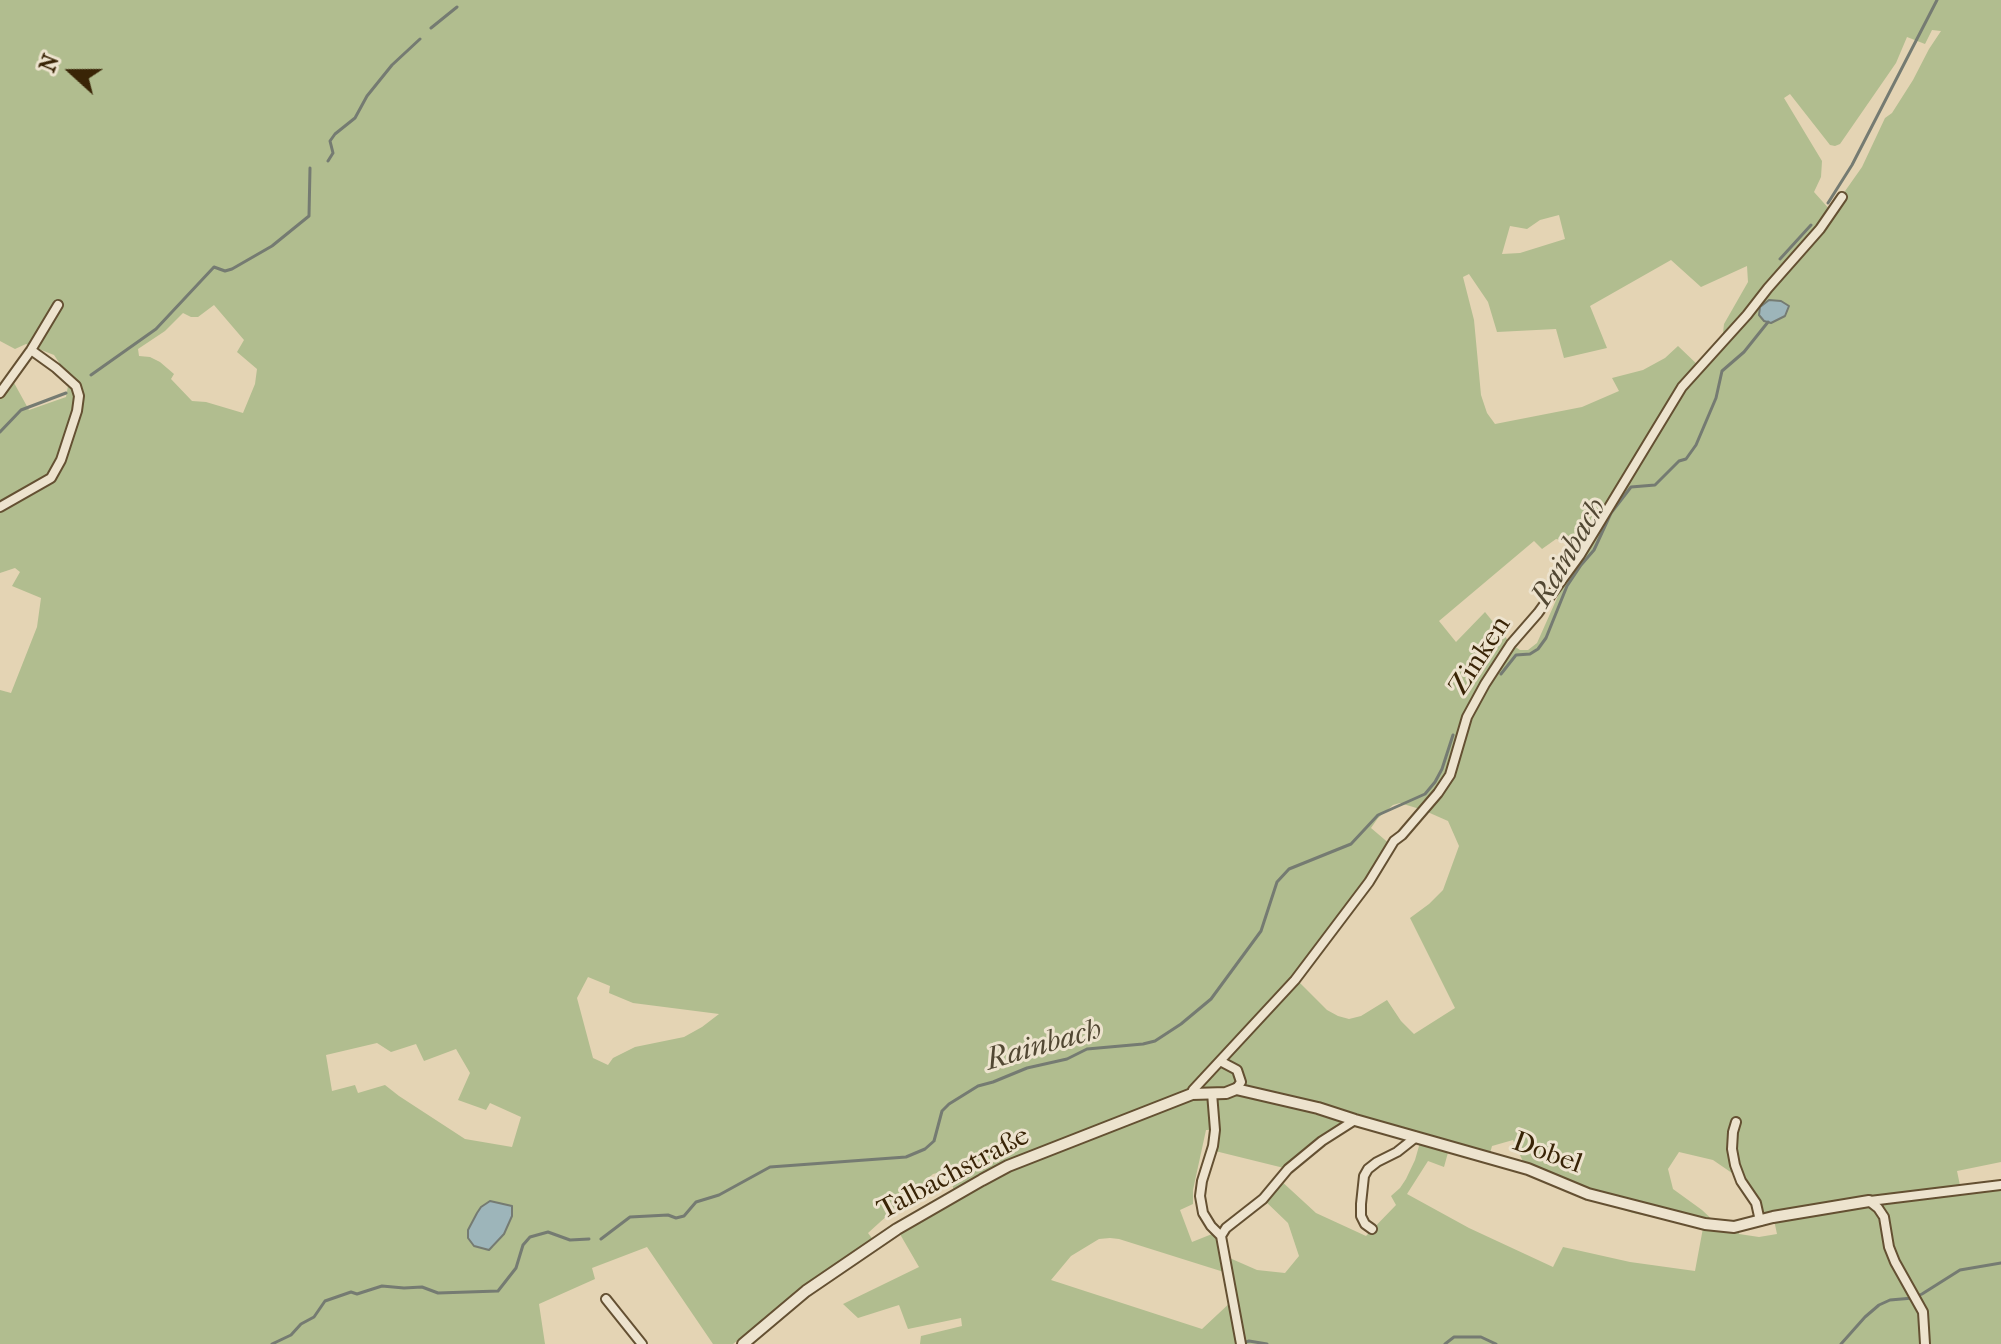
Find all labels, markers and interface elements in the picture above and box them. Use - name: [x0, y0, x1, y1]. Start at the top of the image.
- north arrow: [32, 32, 112, 112]
- text: N: [34, 51, 65, 76]
- water label: Rainbach: [1525, 493, 1615, 613]
- street label: Zinken: [1443, 610, 1519, 702]
- water label: Rainbach: [982, 1012, 1106, 1080]
- street label: Talbachstraße: [872, 1120, 1036, 1228]
- street label: Dobel: [1508, 1126, 1586, 1182]

